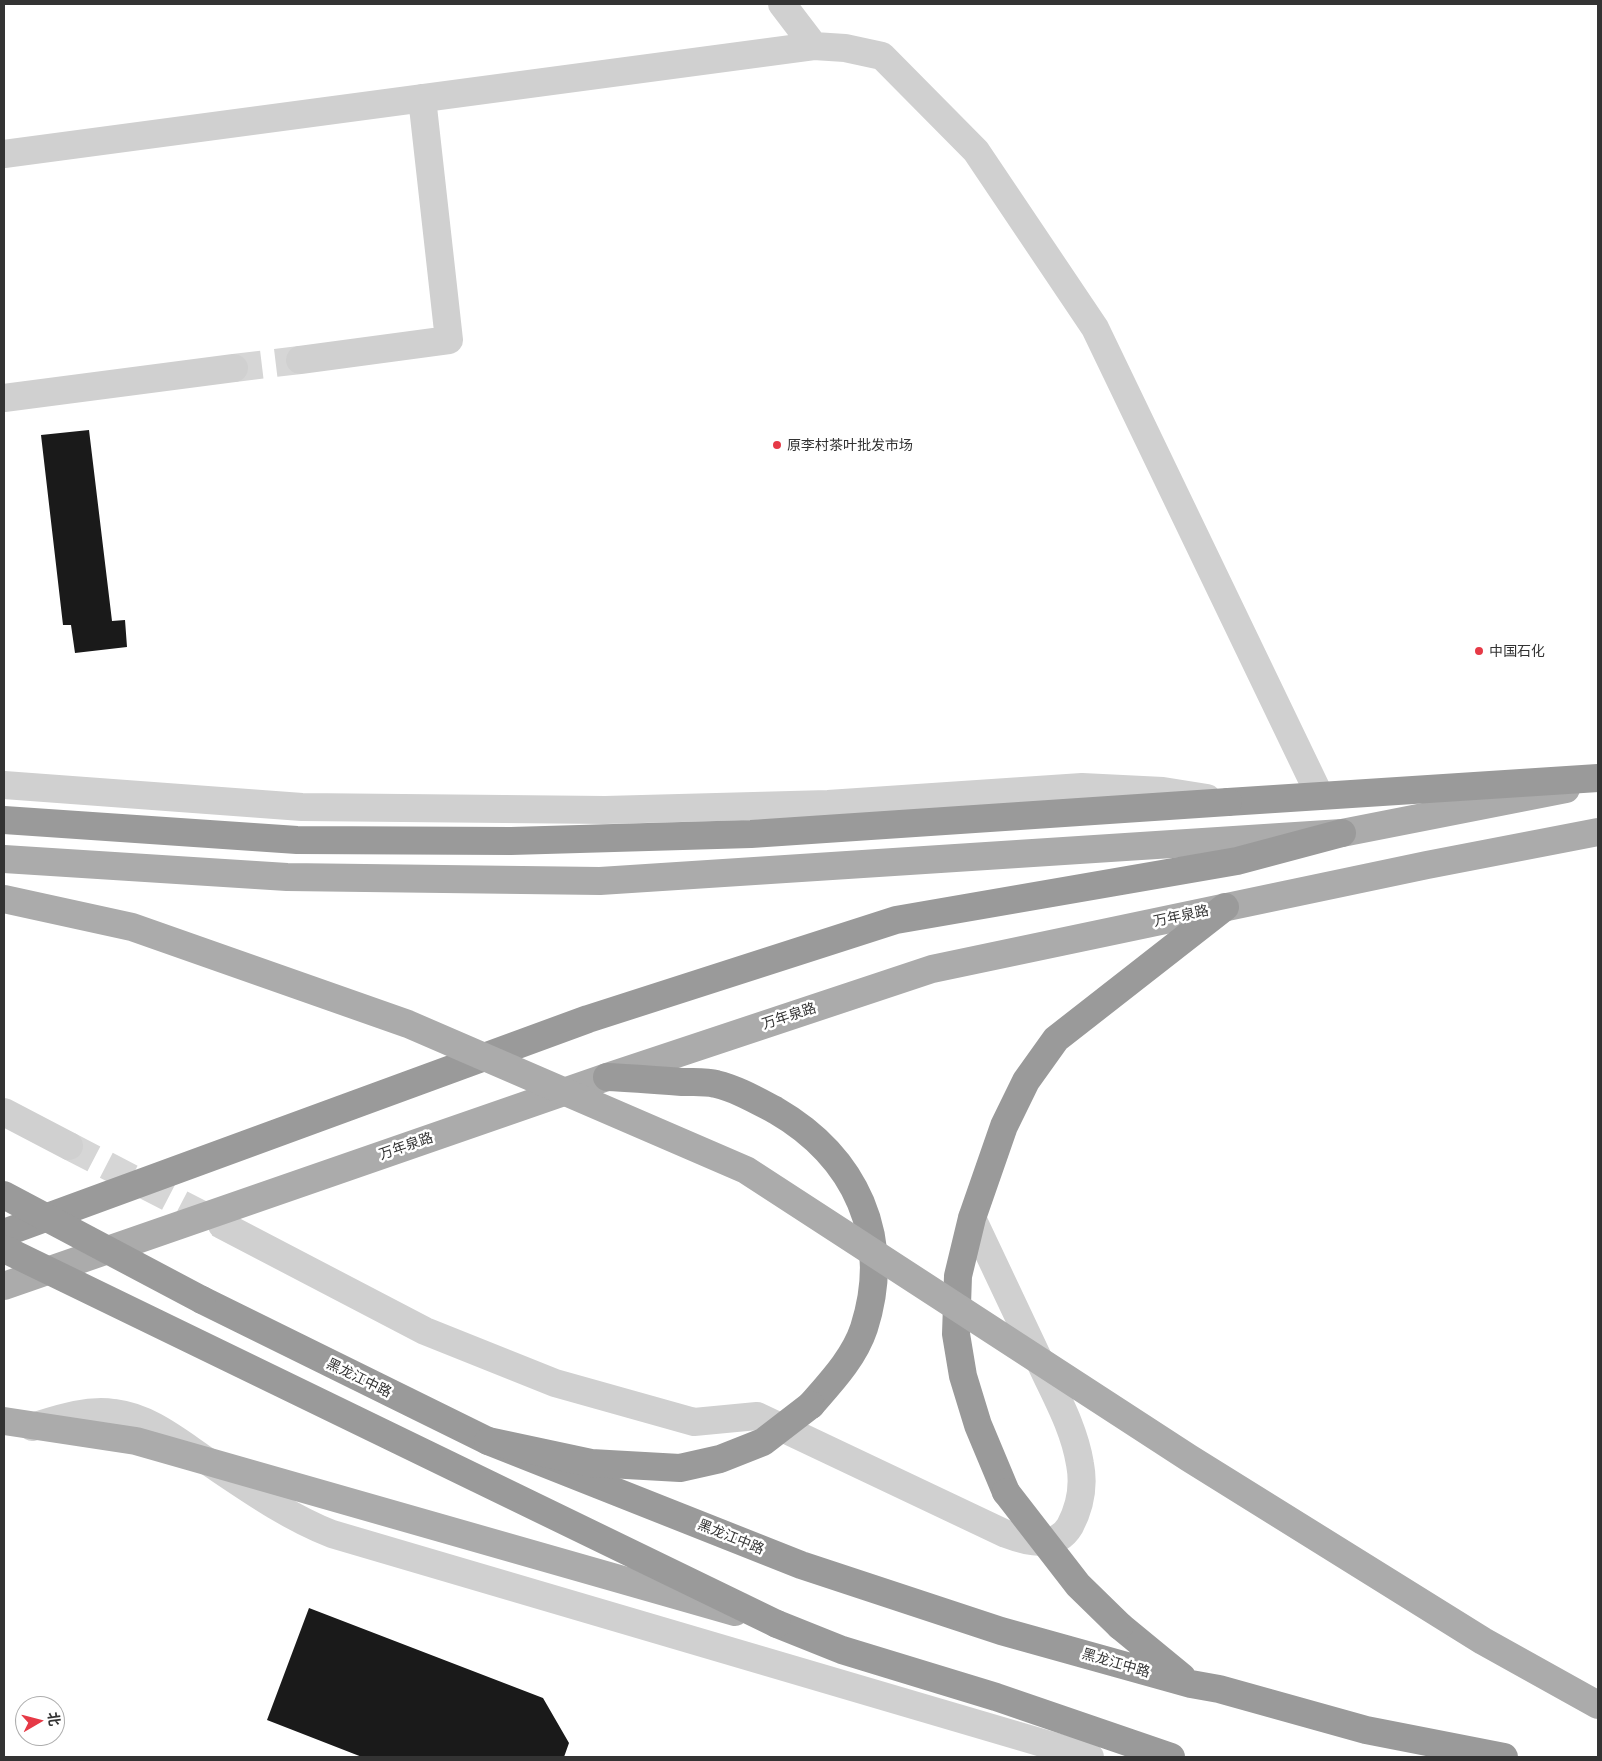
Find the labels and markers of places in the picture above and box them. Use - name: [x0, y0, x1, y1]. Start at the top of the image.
- place label: 原李村茶叶批发市场: [787, 437, 913, 453]
- marker: 原李村茶叶批发市场: [771, 439, 783, 451]
- place label: 中国石化: [1489, 643, 1545, 659]
- marker: 中国石化: [1473, 645, 1485, 657]

